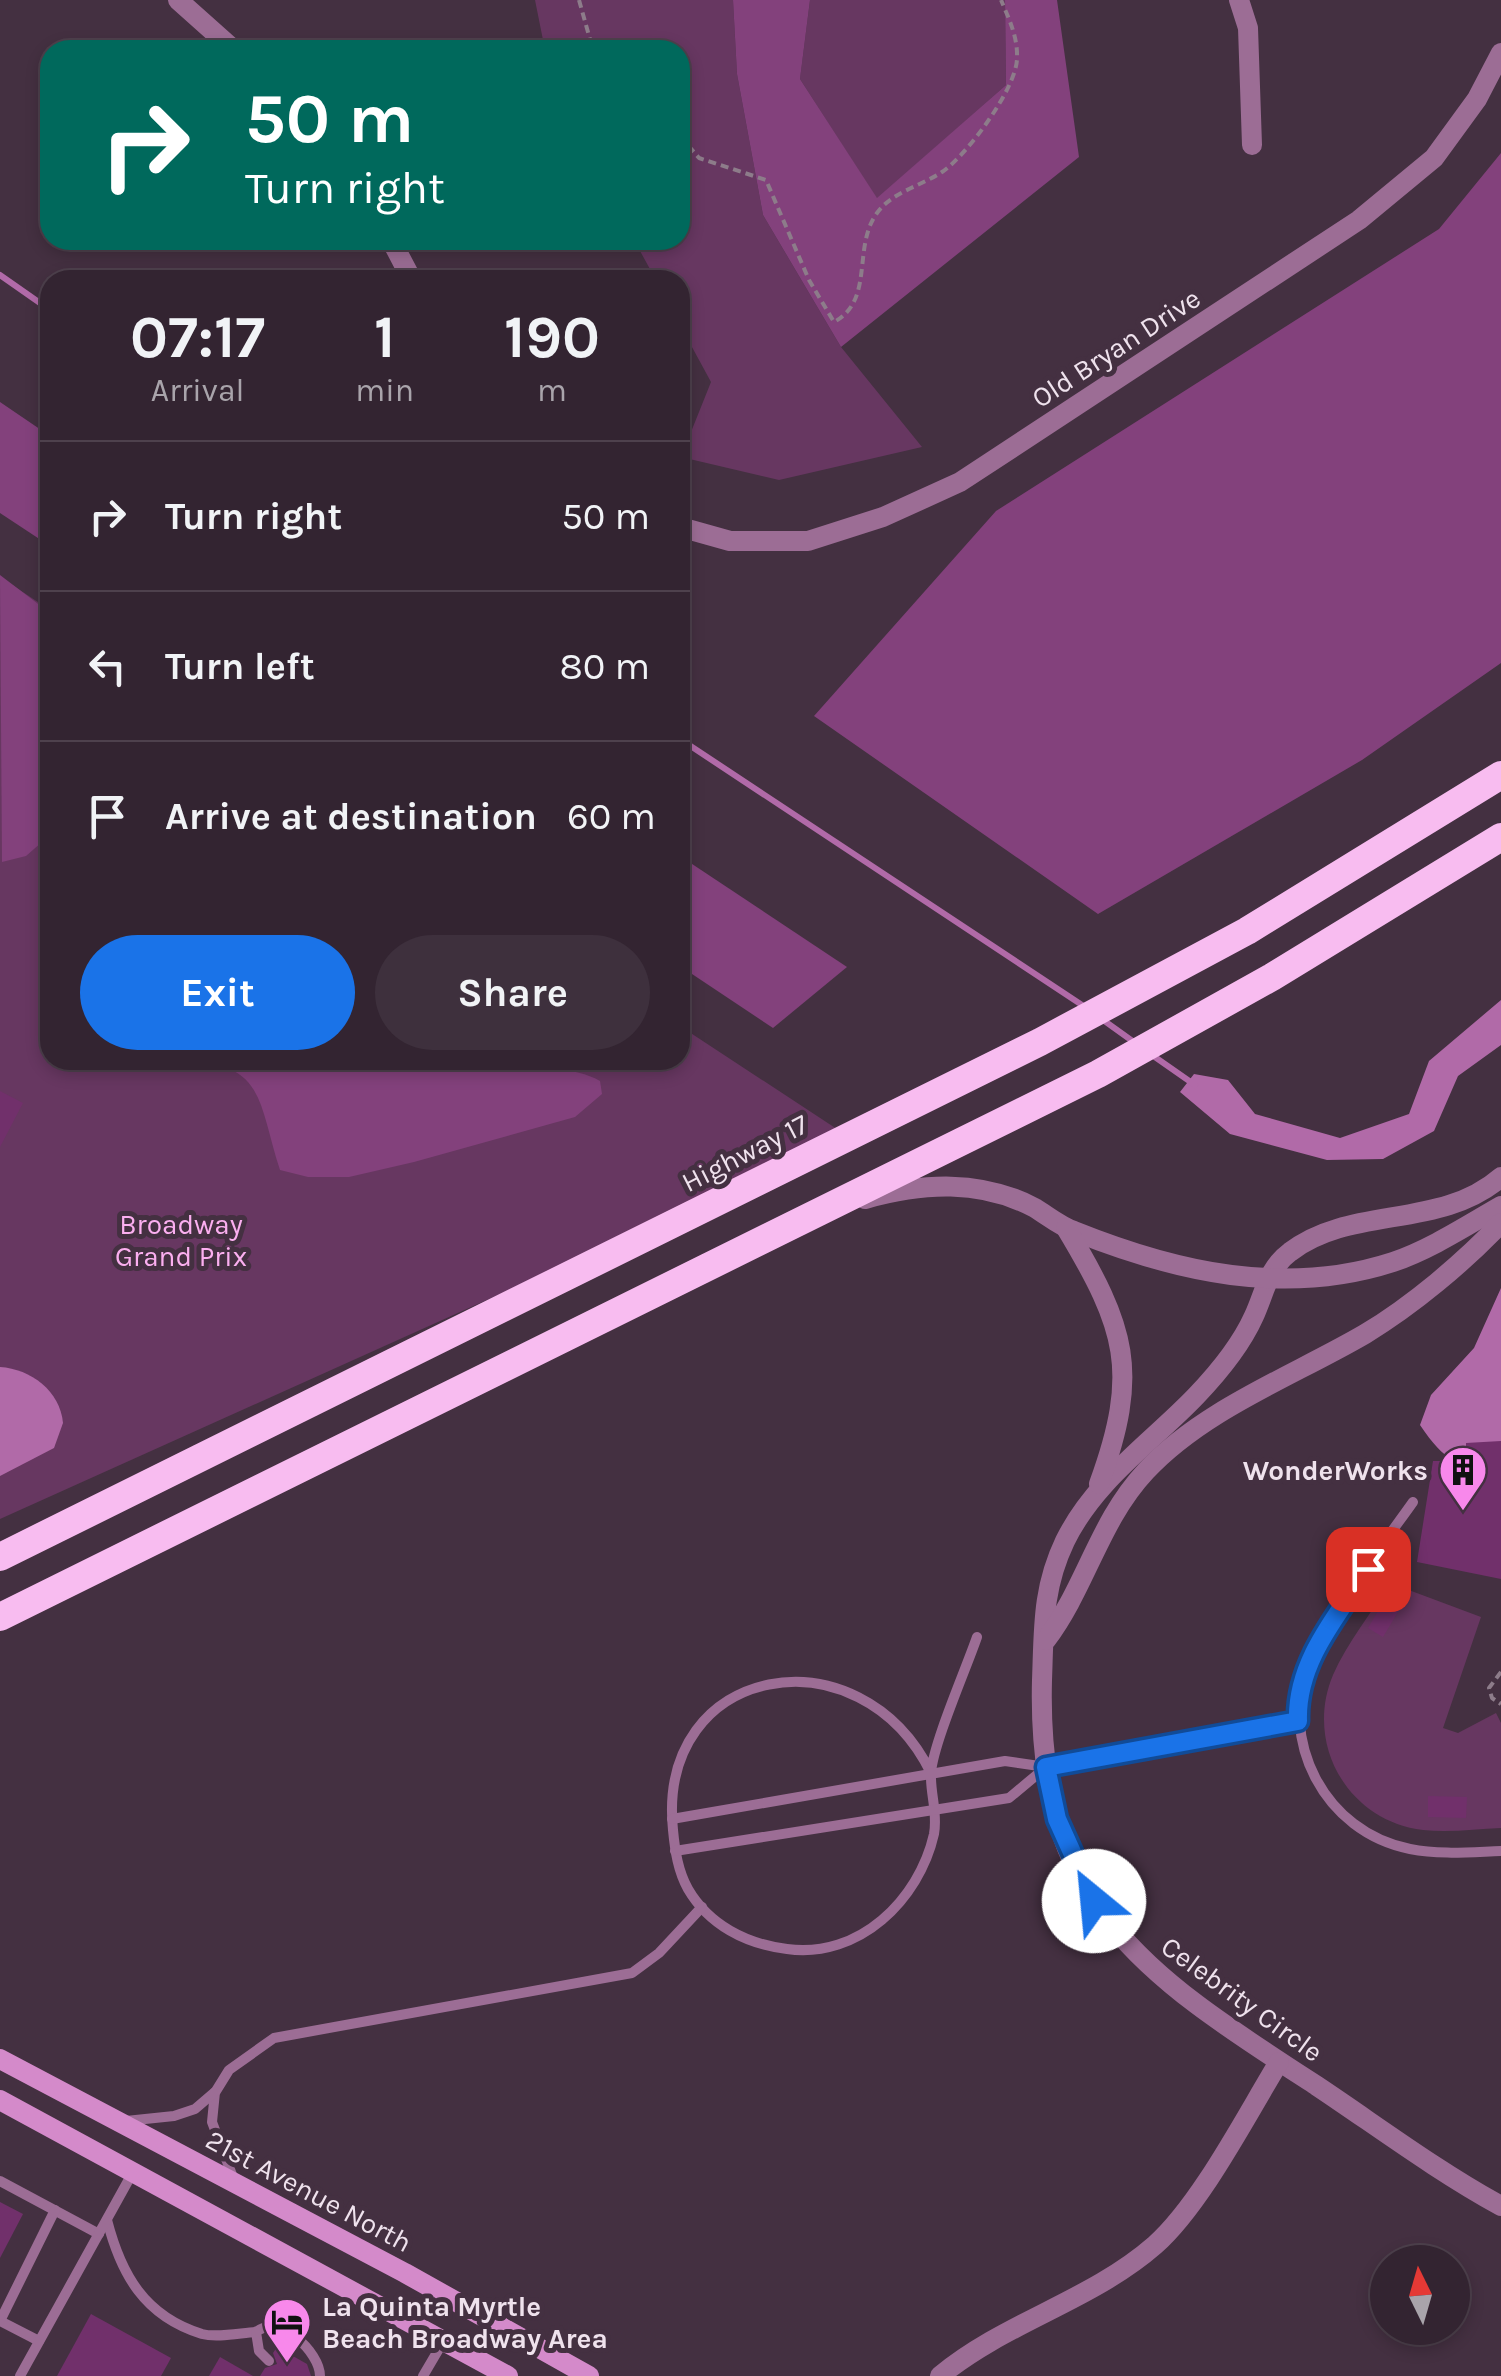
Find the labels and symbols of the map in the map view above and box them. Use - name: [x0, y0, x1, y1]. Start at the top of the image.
- street label: Old Bryan Drive: [1026, 281, 1206, 415]
- street label: Highway 17: [676, 1107, 814, 1199]
- park label: Broadway Grand Prix: [115, 1208, 247, 1273]
- building icon: WonderWorks: [1437, 1444, 1489, 1512]
- place label: WonderWorks: [1243, 1454, 1428, 1487]
- pin: [1326, 1527, 1411, 1612]
- position arrow: [1042, 1849, 1146, 1953]
- street label: Celebrity Circle: [1155, 1929, 1329, 2069]
- street label: 21st Avenue North: [201, 2123, 417, 2259]
- north arrow: [1370, 2245, 1470, 2345]
- place label: La Quinta Myrtle Beach Broadway Area: [322, 2290, 608, 2355]
- hotel icon: La Quinta Myrtle Beach Broadway Area: [261, 2296, 313, 2364]

